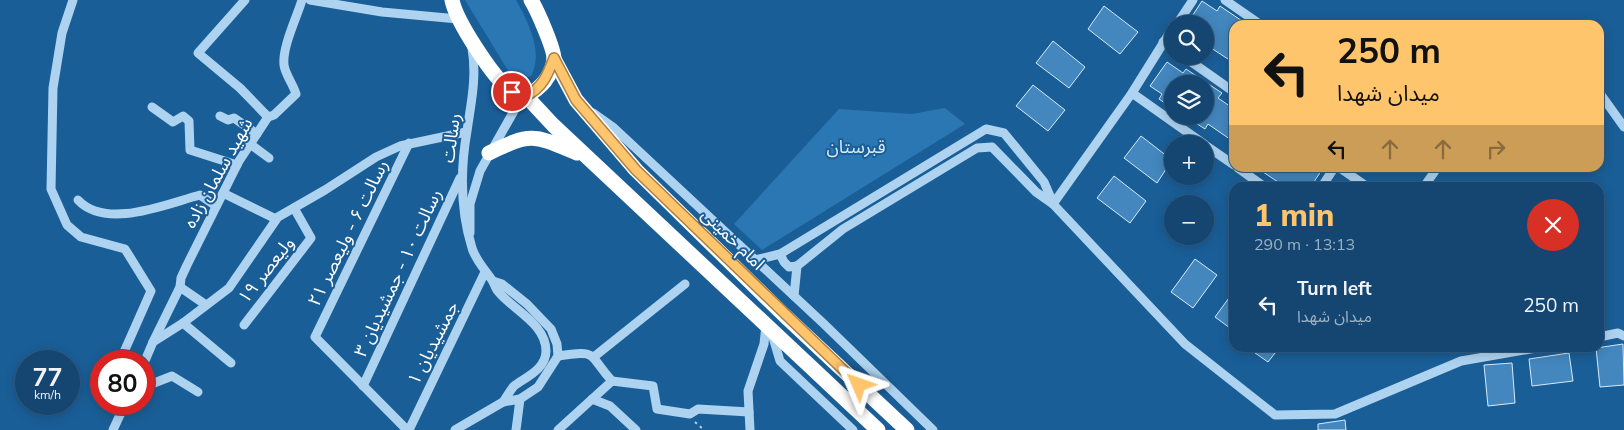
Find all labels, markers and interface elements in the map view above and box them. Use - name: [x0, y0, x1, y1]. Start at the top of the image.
- map controls: [1164, 15, 1214, 245]
- button: search: [1164, 15, 1214, 65]
- text: 250 m: [1337, 28, 1441, 72]
- icon: left: [1254, 40, 1319, 105]
- pin: [491, 71, 533, 113]
- button: layers: [1164, 75, 1214, 125]
- icon: arrive: [498, 78, 526, 106]
- text: میدان شهدا: [1337, 79, 1440, 107]
- street label: رسالت: [436, 112, 465, 164]
- street label: شهید سلمان زاده: [178, 114, 257, 232]
- park label: قبرستان: [826, 135, 886, 158]
- button: +: [1164, 135, 1214, 185]
- icon: left: [1323, 135, 1351, 163]
- icon: ahead: [1376, 135, 1404, 163]
- icon: ahead: [1429, 135, 1457, 163]
- icon: right: [1482, 135, 1510, 163]
- street label: رسالت ۶ - ولیعصر ۲۱: [302, 156, 393, 310]
- street label: رسالت ۱۰ - جمشیدیان ۳: [349, 185, 447, 360]
- button: −: [1164, 195, 1214, 245]
- text: 1 min: [1254, 196, 1334, 234]
- button: close: [1527, 199, 1579, 251]
- street label: امام خمینی: [695, 203, 770, 277]
- street label: ولیعصر ۱۹: [232, 232, 299, 308]
- text: 290 m · 13:13: [1254, 234, 1355, 254]
- text: Turn left: [1297, 276, 1372, 300]
- icon: left: [1254, 291, 1282, 319]
- text: 250 m: [1523, 293, 1579, 317]
- street label: جمشیدیان ۱: [402, 297, 463, 388]
- text: میدان شهدا: [1297, 306, 1372, 326]
- speed limit sign: 80: [90, 350, 155, 415]
- position arrow: [832, 358, 884, 410]
- text: 77: [32, 361, 63, 392]
- text: km/h: [34, 387, 61, 402]

